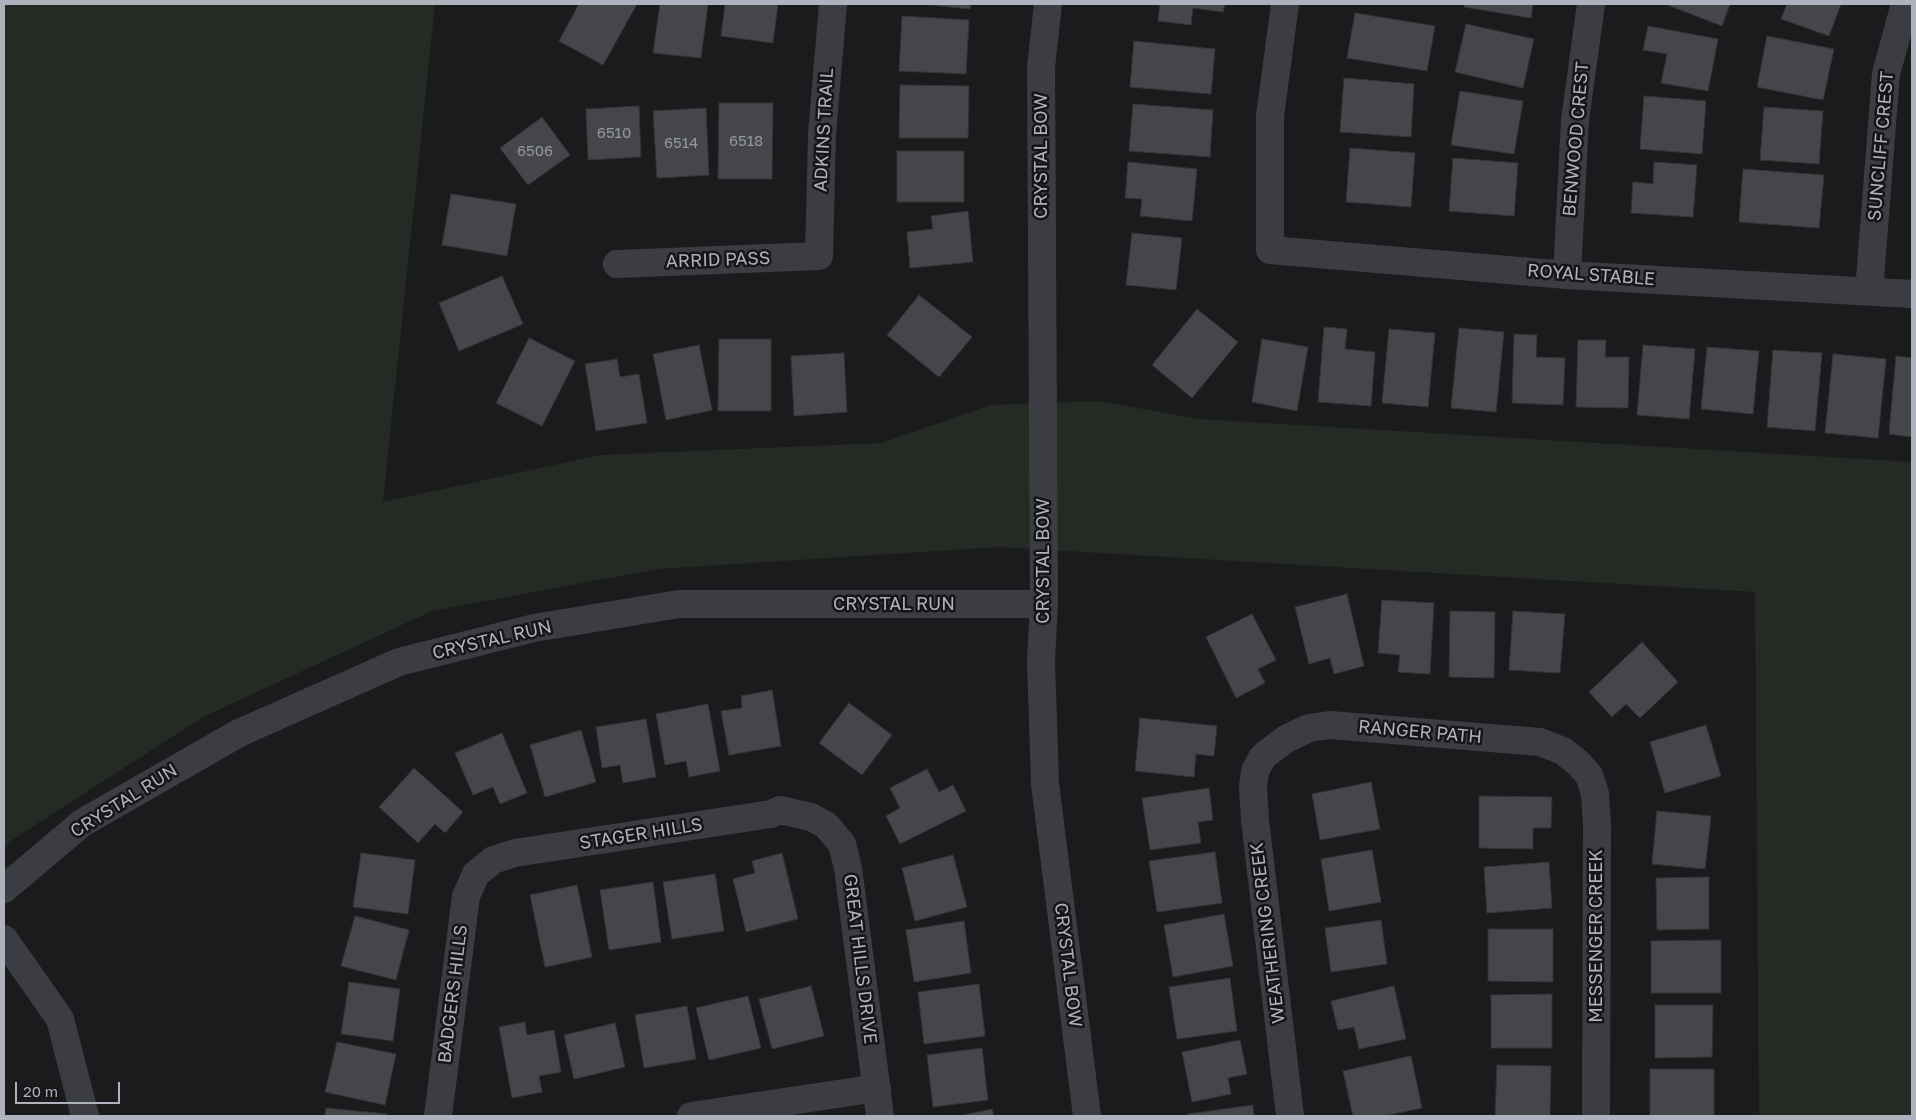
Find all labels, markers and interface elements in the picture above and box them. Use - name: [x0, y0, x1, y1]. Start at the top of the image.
- street label: BENWOOD CREST: [1558, 61, 1594, 217]
- street label: ADKINS TRAIL: [810, 68, 838, 192]
- street label: SUNCLIFF CREST: [1864, 70, 1898, 222]
- street label: CRYSTAL BOW: [1030, 93, 1052, 219]
- house number: 6510: [597, 124, 631, 142]
- house number: 6518: [729, 132, 763, 150]
- house number: 6514: [664, 134, 698, 152]
- house number: 6506: [517, 142, 553, 160]
- street label: ARRID PASS: [665, 247, 771, 273]
- street label: ROYAL STABLE: [1526, 260, 1656, 290]
- street label: CRYSTAL BOW: [1032, 498, 1054, 624]
- street label: CRYSTAL RUN: [833, 593, 955, 615]
- street label: CRYSTAL RUN: [430, 616, 554, 664]
- street label: RANGER PATH: [1357, 716, 1483, 748]
- street label: CRYSTAL RUN: [67, 760, 181, 842]
- street label: STAGER HILLS: [578, 814, 704, 854]
- street label: WEATHERING CREEK: [1246, 841, 1290, 1025]
- street label: MESSENGER CREEK: [1585, 849, 1607, 1023]
- street label: GREAT HILLS DRIVE: [839, 873, 881, 1045]
- street label: CRYSTAL BOW: [1050, 901, 1086, 1029]
- street label: BADGERS HILLS: [434, 924, 472, 1064]
- scale bar: [18, 1072, 122, 1104]
- text: 20 m: [23, 1082, 58, 1100]

